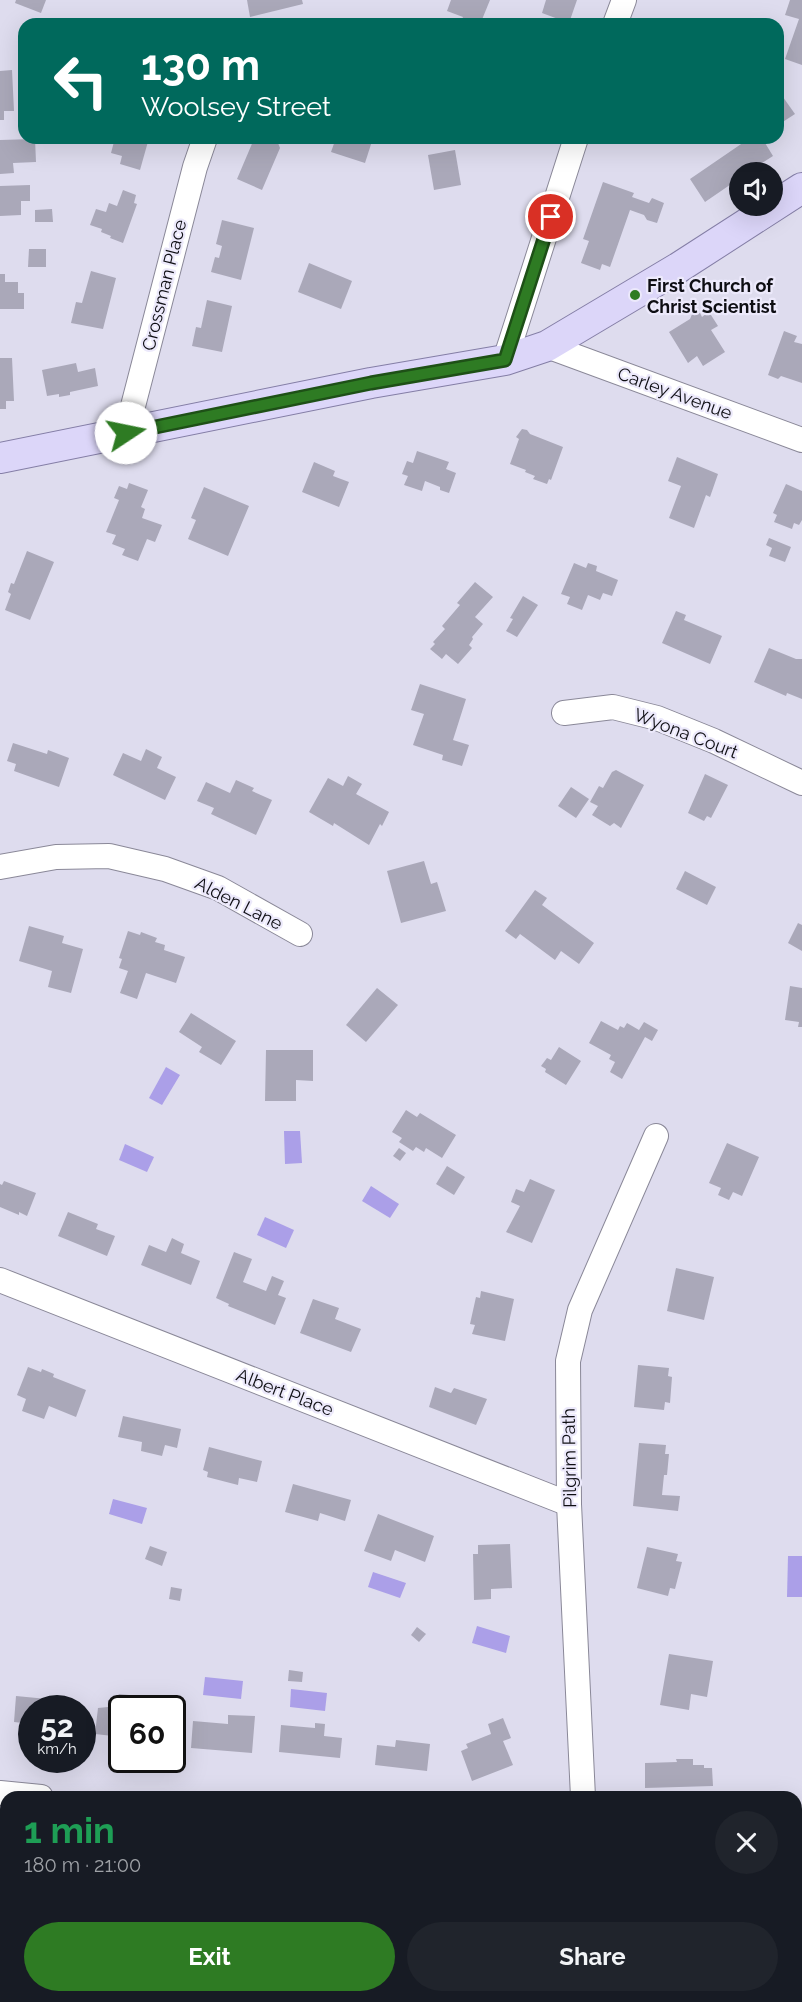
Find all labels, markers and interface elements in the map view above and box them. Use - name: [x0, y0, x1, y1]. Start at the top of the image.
- text: 130 m: [141, 41, 260, 90]
- icon: left: [42, 42, 120, 120]
- text: Woolsey Street: [141, 91, 331, 122]
- map controls: [729, 162, 783, 216]
- button: sound: [729, 162, 783, 216]
- pin: [525, 191, 576, 242]
- icon: arrive: [534, 200, 567, 233]
- street label: Crossman Place: [138, 217, 191, 353]
- place label: First Church of Christ Scientist: [647, 275, 777, 317]
- marker: First Church of Christ Scientist: [628, 288, 642, 302]
- street label: Carley Avenue: [615, 363, 735, 424]
- position arrow: [94, 401, 158, 465]
- street label: Wyona Court: [631, 704, 741, 762]
- street label: Alden Lane: [192, 872, 287, 934]
- street label: Albert Place: [234, 1364, 337, 1420]
- street label: Pilgrim Path: [558, 1408, 580, 1508]
- speed limit sign: 60: [108, 1695, 186, 1773]
- text: 52: [40, 1709, 74, 1744]
- text: km/h: [37, 1740, 77, 1758]
- text: 1 min: [24, 1809, 115, 1851]
- button: close: [715, 1811, 778, 1874]
- text: 180 m · 21:00: [24, 1853, 141, 1877]
- button: Exit: [24, 1922, 395, 1991]
- button: Share: [407, 1922, 778, 1991]

